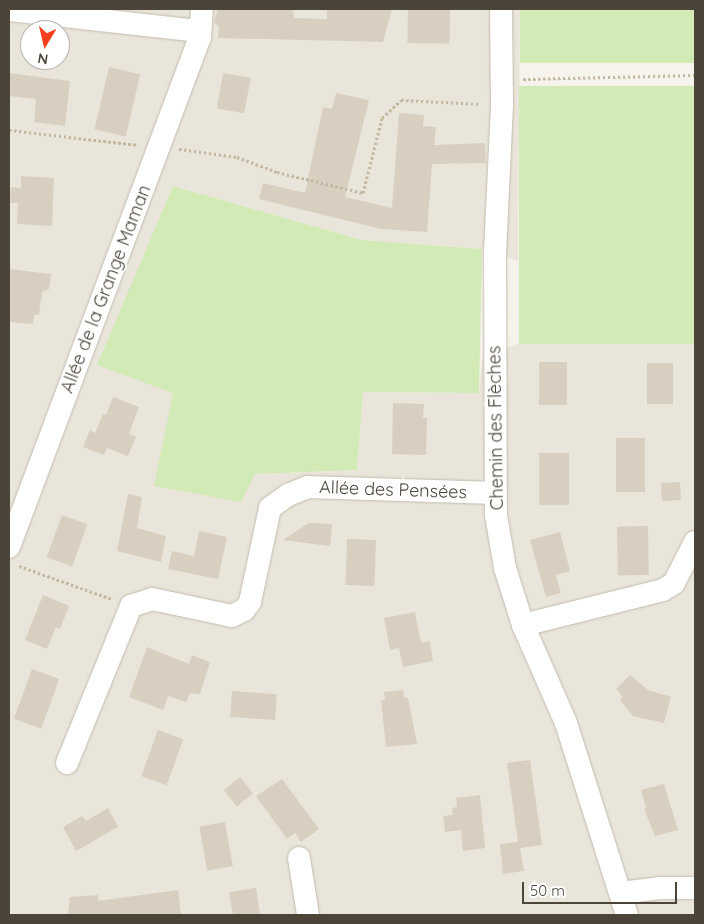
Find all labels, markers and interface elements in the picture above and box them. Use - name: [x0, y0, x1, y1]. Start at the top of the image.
- north arrow: [20, 20, 70, 70]
- text: N: [36, 49, 49, 69]
- street label: Allée de la Grange Maman: [56, 182, 156, 396]
- street label: Chemin des Flèches: [484, 346, 508, 510]
- street label: Allée des Pensées: [319, 477, 467, 503]
- scale bar: [524, 872, 679, 904]
- text: 50 m: [530, 881, 565, 900]

